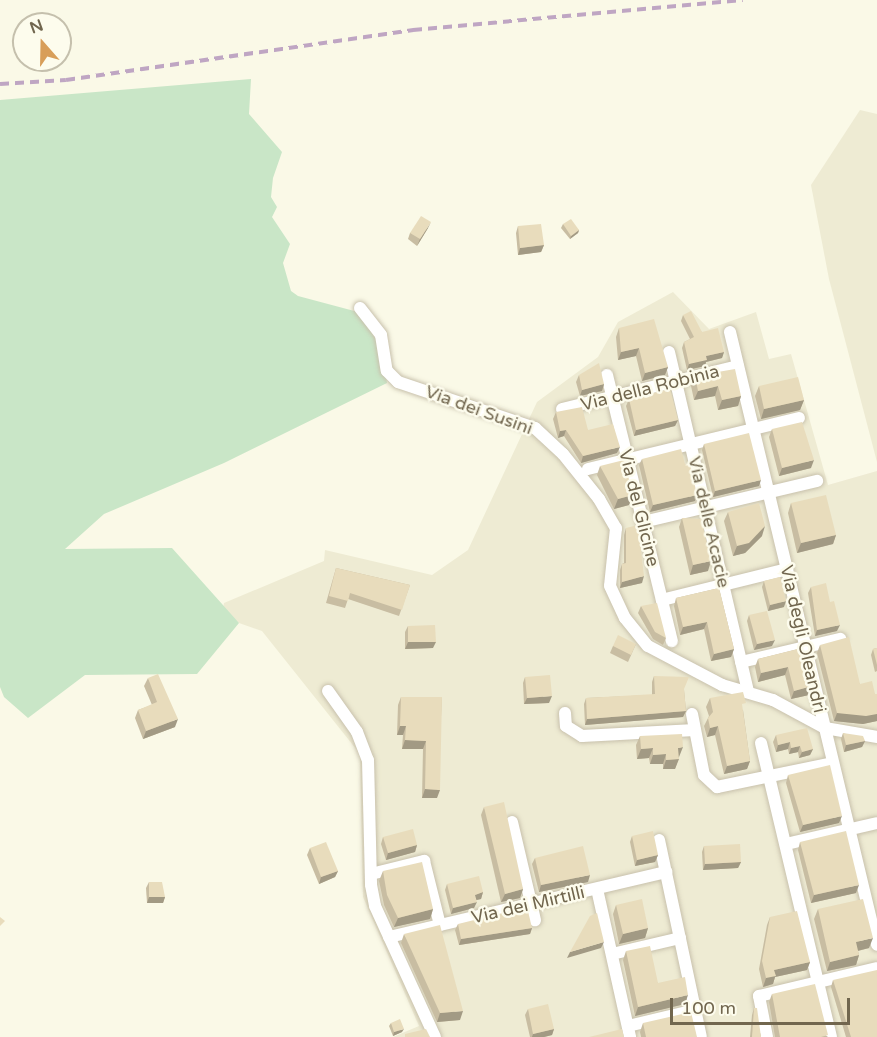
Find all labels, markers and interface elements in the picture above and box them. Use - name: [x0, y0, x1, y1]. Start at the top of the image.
- north arrow: [12, 12, 72, 72]
- text: N: [27, 15, 46, 39]
- street label: Via della Robinia: [578, 360, 722, 416]
- street label: Via dei Susini: [422, 381, 536, 439]
- street label: Via del Glicine: [614, 447, 664, 569]
- street label: Via delle Acacie: [683, 454, 735, 590]
- street label: Via degli Oleandri: [775, 563, 831, 715]
- street label: Via dei Mirtilli: [469, 881, 587, 929]
- scale bar: [673, 986, 853, 1024]
- text: 100 m: [681, 997, 736, 1019]

